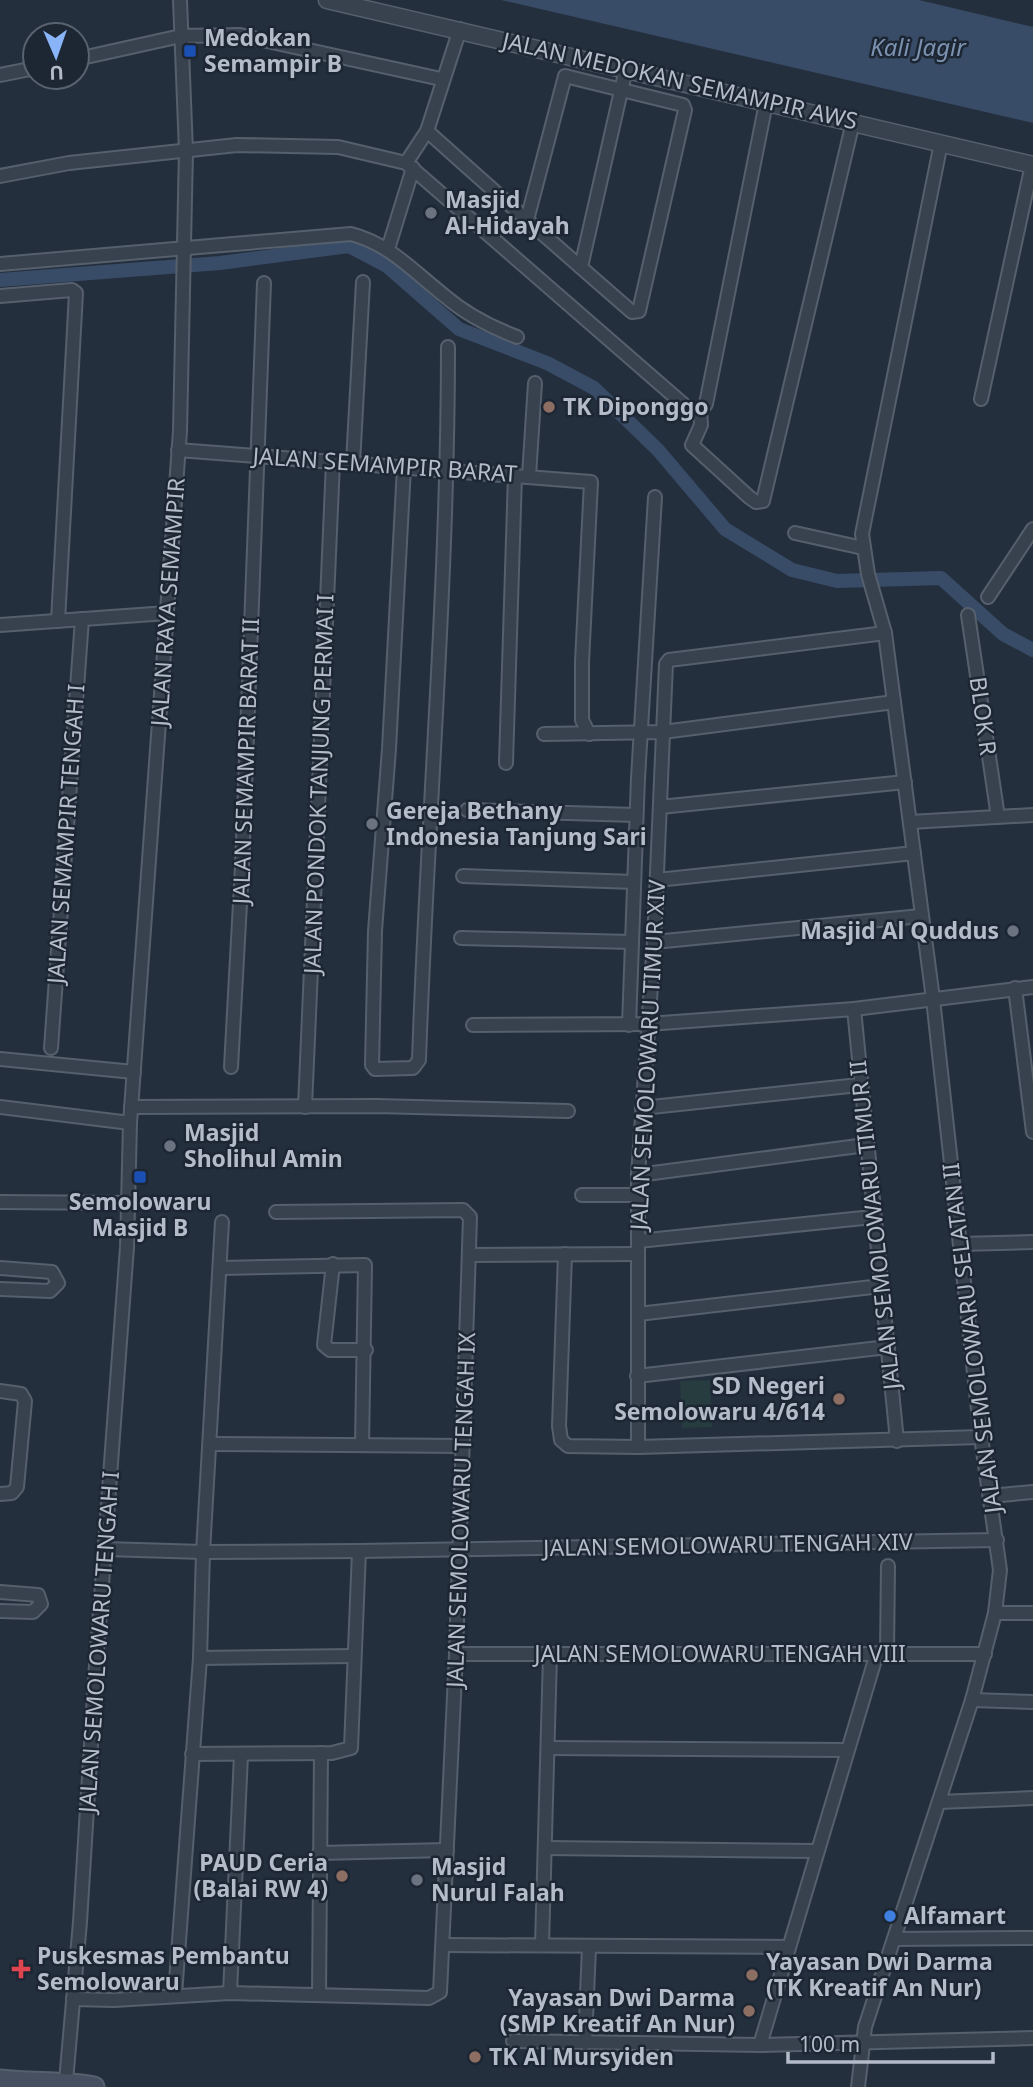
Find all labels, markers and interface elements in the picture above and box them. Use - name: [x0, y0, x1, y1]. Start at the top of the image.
- north arrow: [21, 21, 91, 91]
- place label: Medokan Semampir B: [204, 21, 342, 79]
- street label: JALAN MEDOKAN SEMAMPIR AWS: [498, 23, 861, 137]
- water label: Kali Jagir: [870, 30, 967, 63]
- marker: Medokan Semampir B: [182, 43, 198, 59]
- text: U: [49, 60, 64, 86]
- place label: Masjid Al-Hidayah: [445, 183, 570, 241]
- marker: Masjid Al-Hidayah: [423, 205, 439, 221]
- place label: TK Diponggo: [563, 390, 709, 422]
- marker: TK Diponggo: [541, 399, 557, 415]
- street label: JALAN SEMAMPIR BARAT: [250, 439, 518, 489]
- street label: JALAN RAYA SEMAMPIR: [142, 477, 192, 729]
- street label: JALAN PONDOK TANJUNG PERMAI I: [295, 593, 341, 977]
- street label: JALAN SEMAMPIR BARAT II: [224, 617, 266, 907]
- street label: BLOK R: [963, 675, 1005, 757]
- street label: JALAN SEMAMPIR TENGAH I: [38, 683, 91, 987]
- place label: Gereja Bethany Indonesia Tanjung Sari: [386, 794, 647, 852]
- marker: Gereja Bethany Indonesia Tanjung Sari: [364, 816, 380, 832]
- street label: JALAN SEMOLOWARU TIMUR XIV: [622, 879, 672, 1233]
- place label: Masjid Al Quddus: [800, 914, 999, 946]
- marker: Masjid Al Quddus: [1005, 923, 1021, 939]
- street label: JALAN SEMOLOWARU TIMUR II: [841, 1059, 907, 1393]
- place label: Masjid Sholihul Amin: [184, 1116, 343, 1174]
- marker: Masjid Sholihul Amin: [162, 1138, 178, 1154]
- street label: JALAN SEMOLOWARU SELATAN II: [934, 1161, 1009, 1517]
- marker: Semolowaru Masjid B: [132, 1169, 148, 1185]
- place label: Semolowaru Masjid B: [69, 1185, 211, 1243]
- street label: JALAN SEMOLOWARU TENGAH IX: [438, 1331, 482, 1690]
- place label: SD Negeri Semolowaru 4/614: [614, 1369, 825, 1427]
- marker: SD Negeri Semolowaru 4/614: [831, 1391, 847, 1407]
- street label: JALAN SEMOLOWARU TENGAH I: [70, 1470, 126, 1816]
- street label: JALAN SEMOLOWARU TENGAH XIV: [541, 1525, 913, 1563]
- street label: JALAN SEMOLOWARU TENGAH VIII: [532, 1637, 906, 1669]
- place label: PAUD Ceria (Balai RW 4): [193, 1846, 328, 1904]
- place label: Masjid Nurul Falah: [431, 1850, 565, 1908]
- marker: PAUD Ceria (Balai RW 4): [334, 1868, 350, 1884]
- marker: Masjid Nurul Falah: [409, 1872, 425, 1888]
- place label: Alfamart: [904, 1899, 1006, 1931]
- marker: Alfamart: [882, 1908, 898, 1924]
- place label: Puskesmas Pembantu Semolowaru: [37, 1939, 290, 1997]
- place label: Yayasan Dwi Darma (TK Kreatif An Nur): [766, 1945, 993, 2003]
- marker: Puskesmas Pembantu Semolowaru: [11, 1959, 31, 1979]
- marker: Yayasan Dwi Darma (TK Kreatif An Nur): [744, 1967, 760, 1983]
- place label: Yayasan Dwi Darma (SMP Kreatif An Nur): [500, 1981, 735, 2039]
- marker: Yayasan Dwi Darma (SMP Kreatif An Nur): [741, 2003, 757, 2019]
- scale bar: [788, 2021, 993, 2064]
- text: 100 m: [799, 2030, 860, 2058]
- place label: TK Al Mursyiden: [489, 2040, 674, 2072]
- marker: TK Al Mursyiden: [467, 2049, 483, 2065]

